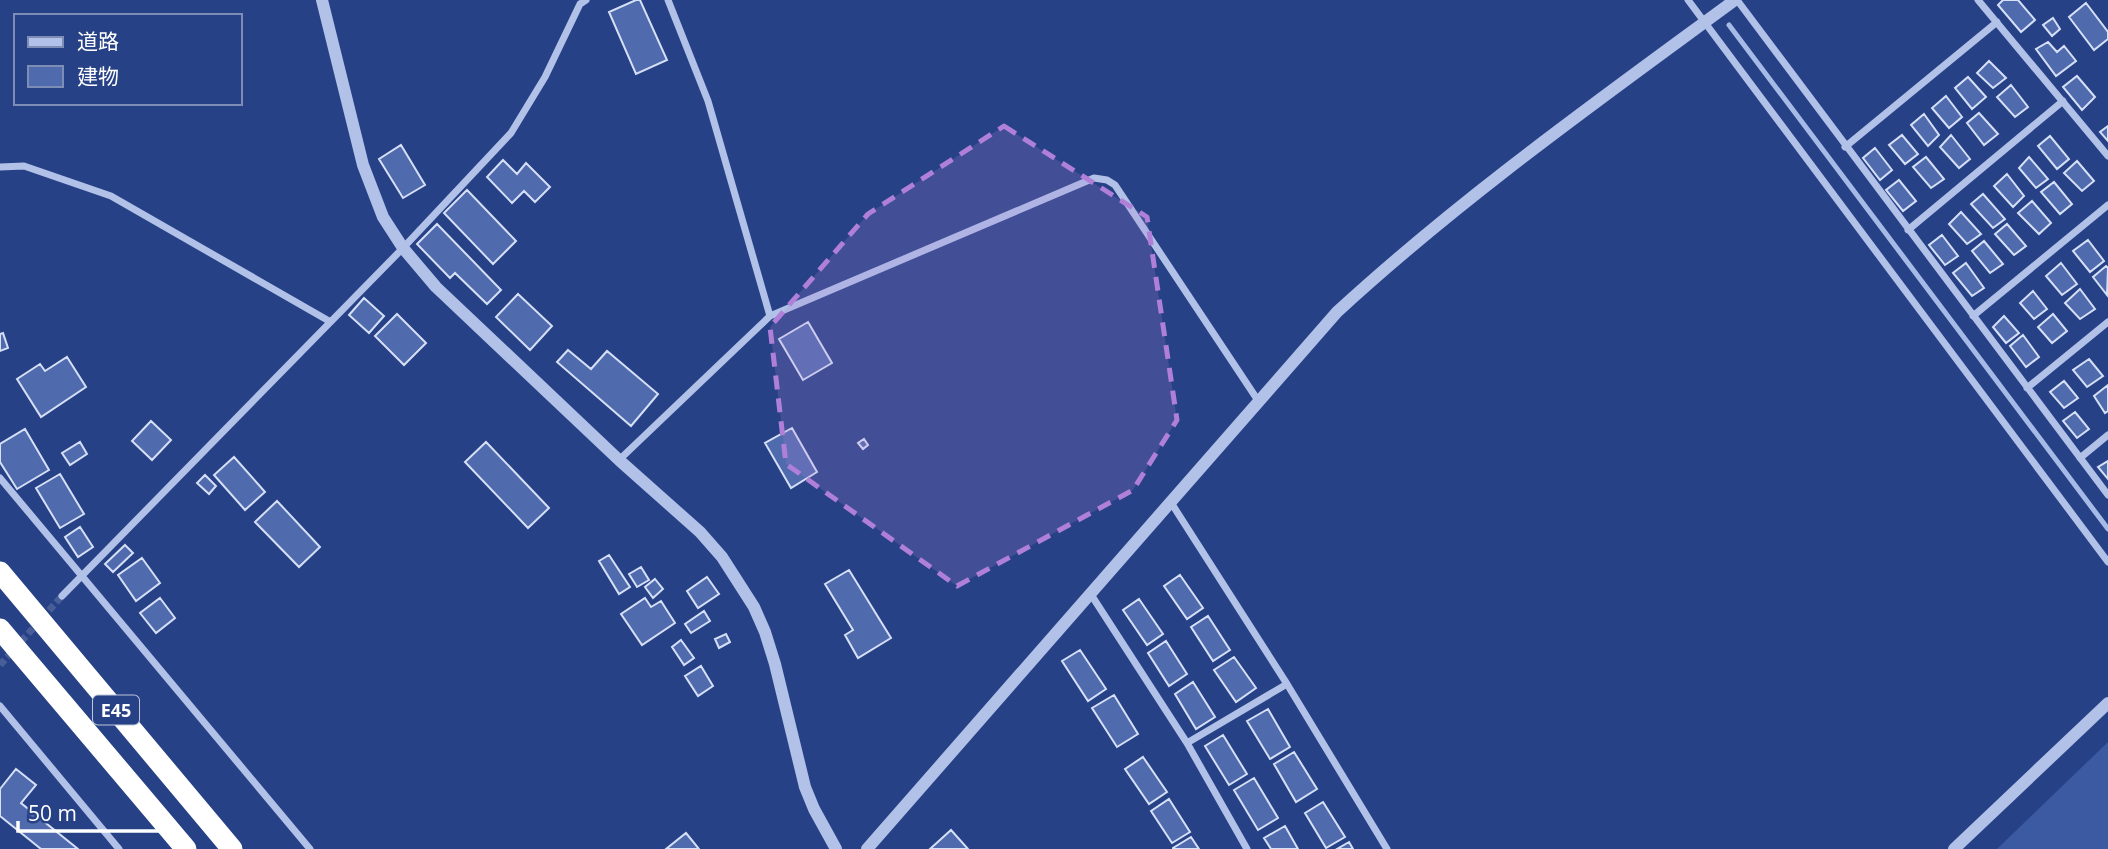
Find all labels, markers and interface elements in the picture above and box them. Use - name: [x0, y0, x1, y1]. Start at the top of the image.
- legend: [14, 14, 242, 105]
- text: 道路: [77, 27, 119, 55]
- text: 建物: [77, 62, 119, 90]
- road number: E45: [93, 696, 139, 724]
- scale bar: [18, 790, 158, 834]
- text: 50 m: [28, 799, 77, 827]

